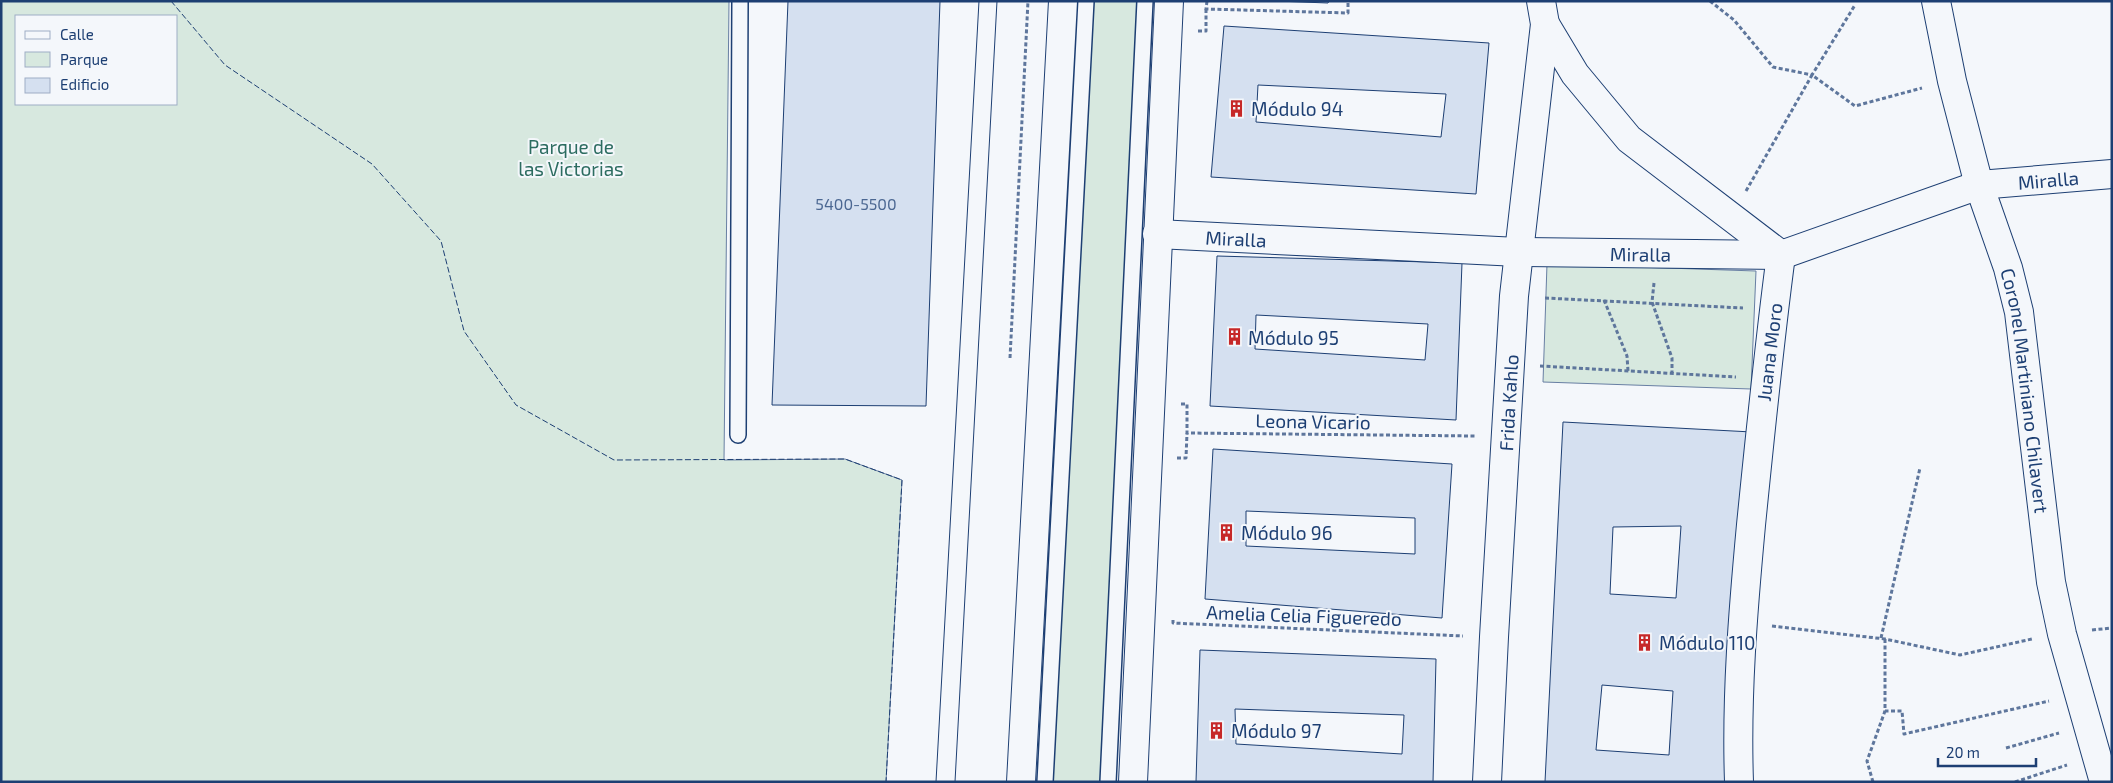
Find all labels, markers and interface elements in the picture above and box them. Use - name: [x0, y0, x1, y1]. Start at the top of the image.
- legend: [15, 15, 178, 105]
- text: Calle: [60, 25, 94, 43]
- text: Parque: [60, 50, 108, 68]
- text: Edificio: [60, 75, 109, 93]
- place label: Módulo 94: [1251, 97, 1343, 120]
- building icon: Módulo 94: [1227, 98, 1247, 118]
- park label: Parque de las Victorias: [518, 135, 624, 180]
- street label: Miralla: [2017, 165, 2080, 193]
- house number: 5400-5500: [815, 194, 897, 213]
- street label: Miralla: [1205, 225, 1267, 251]
- street label: Miralla: [1610, 242, 1671, 265]
- street label: Coronel Martiniano Chilavert: [1997, 266, 2054, 514]
- street label: Juana Moro: [1752, 301, 1786, 403]
- place label: Módulo 95: [1248, 326, 1339, 349]
- building icon: Módulo 95: [1224, 327, 1244, 347]
- street label: Frida Kahlo: [1493, 353, 1522, 452]
- street label: Leona Vicario: [1255, 408, 1371, 434]
- place label: Módulo 96: [1241, 521, 1333, 544]
- building icon: Módulo 96: [1217, 522, 1237, 542]
- street label: Amelia Celia Figueredo: [1206, 600, 1402, 630]
- place label: Módulo 110: [1659, 631, 1755, 654]
- building icon: Módulo 110: [1635, 632, 1655, 652]
- place label: Módulo 97: [1231, 719, 1322, 742]
- building icon: Módulo 97: [1207, 720, 1227, 740]
- scale bar: [1938, 736, 2036, 768]
- text: 20 m: [1946, 743, 1980, 761]

